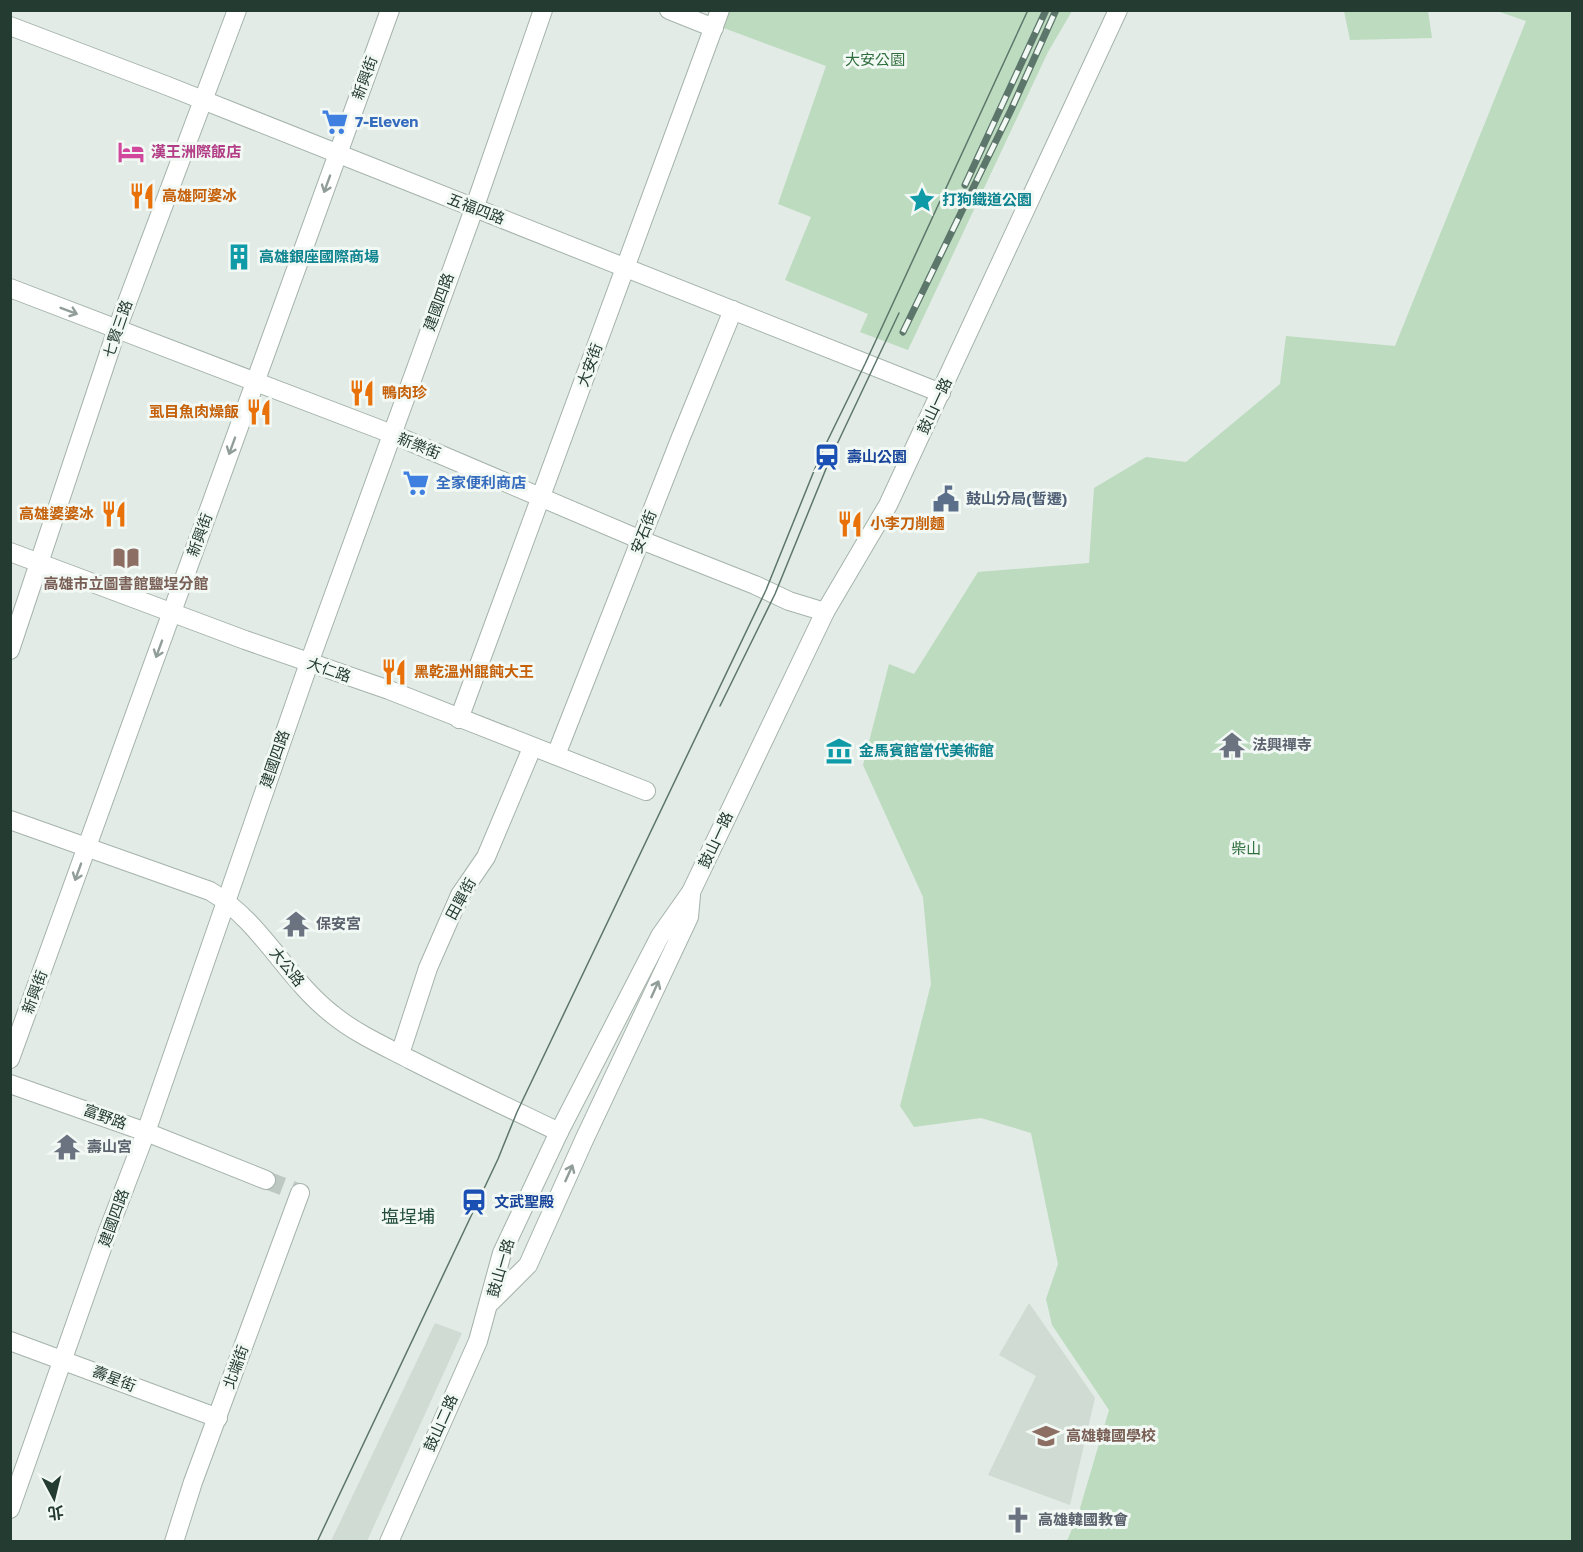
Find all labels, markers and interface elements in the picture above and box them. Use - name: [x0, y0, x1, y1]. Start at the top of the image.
- park label: 大安公園: [845, 50, 905, 68]
- street label: 新興街: [348, 53, 380, 102]
- supermarket icon: 7-Eleven: [320, 107, 350, 137]
- place label: 7-Eleven: [355, 112, 418, 130]
- hotel icon: 漢王洲際飯店: [116, 137, 146, 167]
- place label: 漢王洲際飯店: [151, 142, 241, 160]
- one-way arrow: [321, 174, 332, 193]
- restaurant icon: 高雄阿婆冰: [127, 181, 157, 211]
- place icon: 打狗鐵道公園: [907, 185, 937, 215]
- place label: 高雄阿婆冰: [162, 186, 237, 204]
- street label: 五福四路: [445, 189, 508, 227]
- place label: 打狗鐵道公園: [942, 190, 1032, 208]
- building icon: 高雄銀座國際商場: [224, 242, 254, 272]
- place label: 高雄銀座國際商場: [259, 247, 379, 265]
- street label: 建國四路: [419, 270, 457, 333]
- street label: 七賢三路: [99, 297, 135, 360]
- one-way arrow: [59, 306, 78, 317]
- street label: 大安街: [573, 340, 605, 389]
- street label: 鼓山一路: [913, 375, 955, 437]
- restaurant icon: 鴨肉珍: [347, 378, 377, 408]
- place label: 鴨肉珍: [382, 383, 428, 401]
- restaurant icon: 虱目魚肉燥飯: [244, 397, 274, 427]
- place label: 虱目魚肉燥飯: [149, 402, 239, 420]
- street label: 新樂街: [395, 428, 444, 462]
- one-way arrow: [226, 436, 237, 455]
- station icon: 壽山公園: [812, 442, 842, 472]
- place label: 壽山公園: [847, 447, 907, 465]
- supermarket icon: 全家便利商店: [401, 468, 431, 498]
- place label: 全家便利商店: [436, 473, 526, 491]
- public building icon: 鼓山分局(暫遷): [931, 484, 961, 514]
- place label: 鼓山分局(暫遷): [966, 489, 1067, 507]
- restaurant icon: 高雄婆婆冰: [99, 499, 129, 529]
- place label: 高雄婆婆冰: [19, 504, 94, 522]
- street label: 安石街: [627, 507, 660, 556]
- restaurant icon: 小李刀削麵: [835, 509, 865, 539]
- street label: 新興街: [183, 510, 215, 559]
- place label: 小李刀削麵: [870, 514, 945, 532]
- library icon: 高雄市立圖書館鹽埕分館: [111, 543, 141, 573]
- place label: 高雄市立圖書館鹽埕分館: [43, 574, 209, 592]
- one-way arrow: [152, 640, 163, 658]
- street label: 大仁路: [305, 653, 354, 685]
- restaurant icon: 黑乾溫州餛飩大王: [379, 657, 409, 687]
- place label: 黑乾溫州餛飩大王: [414, 662, 534, 680]
- street label: 建國四路: [256, 727, 292, 790]
- temple icon: 法興禪寺: [1217, 730, 1247, 760]
- place label: 法興禪寺: [1252, 735, 1312, 753]
- museum icon: 金馬賓館當代美術館: [824, 736, 854, 766]
- place label: 金馬賓館當代美術館: [859, 741, 994, 759]
- street label: 鼓山一路: [694, 809, 736, 871]
- park label: 柴山: [1231, 839, 1261, 857]
- one-way arrow: [72, 862, 83, 881]
- street label: 田單街: [441, 874, 479, 923]
- temple icon: 保安宮: [281, 909, 311, 939]
- place label: 保安宮: [316, 914, 361, 932]
- street label: 大公路: [267, 943, 309, 990]
- street label: 新興街: [18, 967, 50, 1016]
- one-way arrow: [650, 980, 661, 998]
- street label: 富野路: [81, 1100, 130, 1132]
- temple icon: 壽山宮: [52, 1132, 82, 1162]
- place label: 壽山宮: [87, 1137, 132, 1155]
- one-way arrow: [564, 1164, 575, 1182]
- street label: 建國四路: [94, 1186, 132, 1249]
- station icon: 文武聖殿: [459, 1187, 489, 1217]
- place label: 文武聖殿: [494, 1192, 554, 1210]
- district label: 塩埕埔: [381, 1205, 435, 1227]
- street label: 鼓山一路: [483, 1236, 517, 1299]
- street label: 北端街: [219, 1342, 251, 1391]
- street label: 壽星街: [90, 1362, 139, 1395]
- street label: 鼓山二路: [420, 1392, 461, 1454]
- school or university icon: 高雄韓國學校: [1031, 1421, 1061, 1451]
- place label: 高雄韓國學校: [1066, 1426, 1156, 1444]
- north arrow: [24, 1468, 84, 1528]
- text: 北: [47, 1502, 65, 1524]
- church icon: 高雄韓國教會: [1003, 1505, 1033, 1535]
- place label: 高雄韓國教會: [1038, 1510, 1128, 1528]

